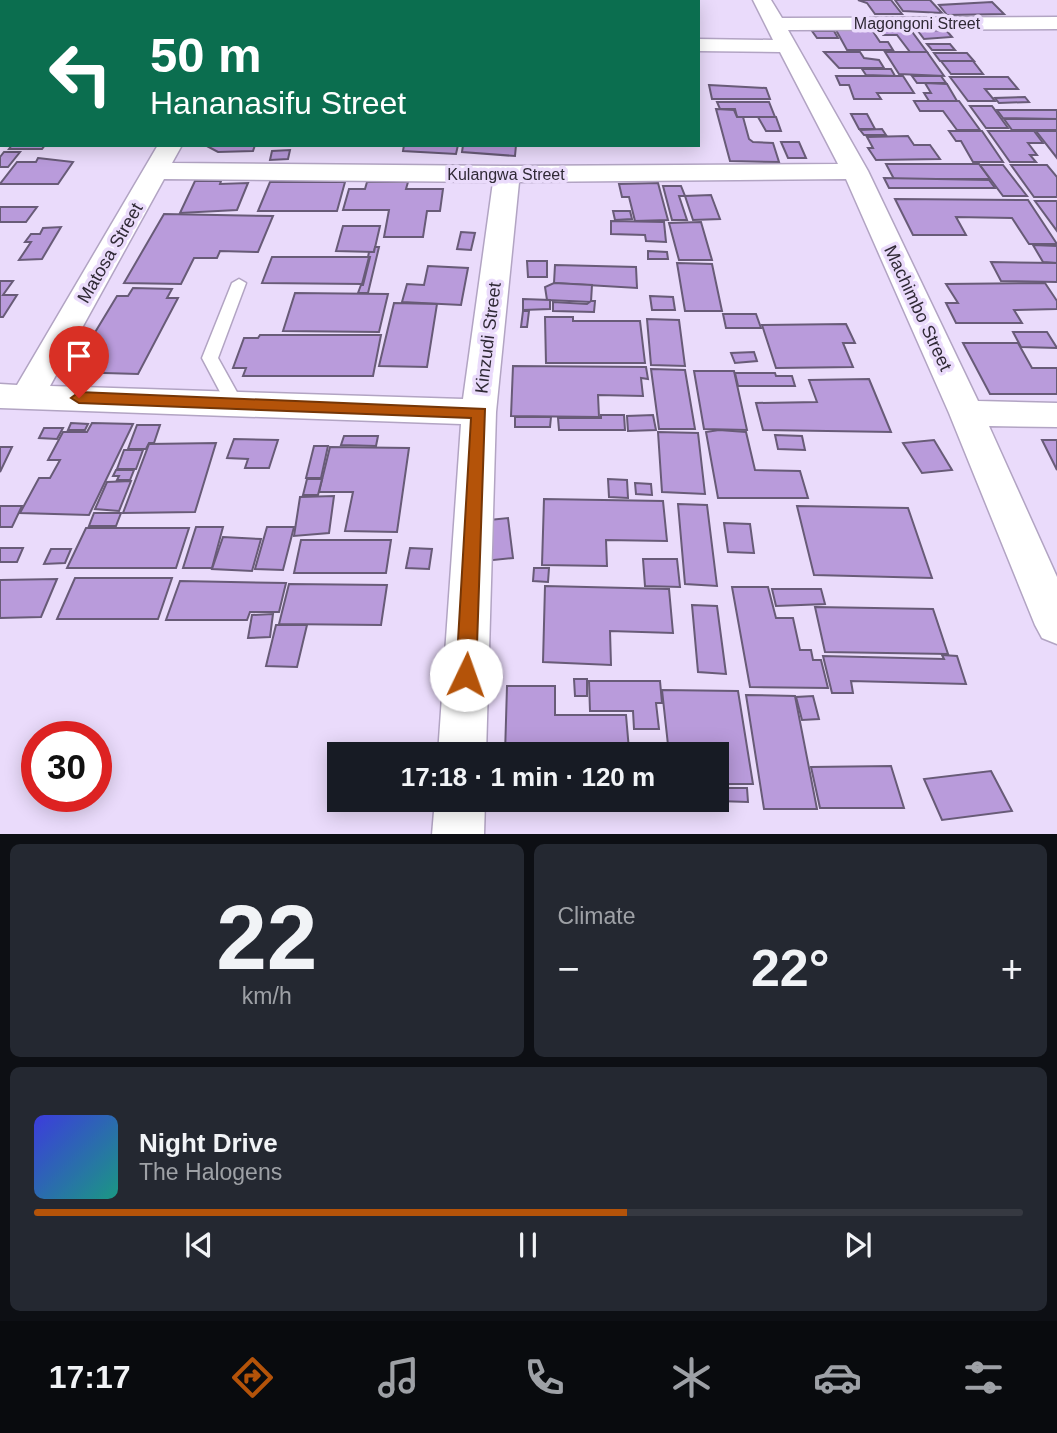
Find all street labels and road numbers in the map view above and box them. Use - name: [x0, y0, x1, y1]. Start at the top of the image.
- street label: Magongoni Street: [854, 15, 981, 32]
- street label: Kulangwa Street: [447, 166, 565, 183]
- street label: Matosa Street: [73, 199, 147, 307]
- street label: Machimbo Street: [880, 242, 956, 374]
- street label: Kinzudi Street: [471, 281, 505, 395]

